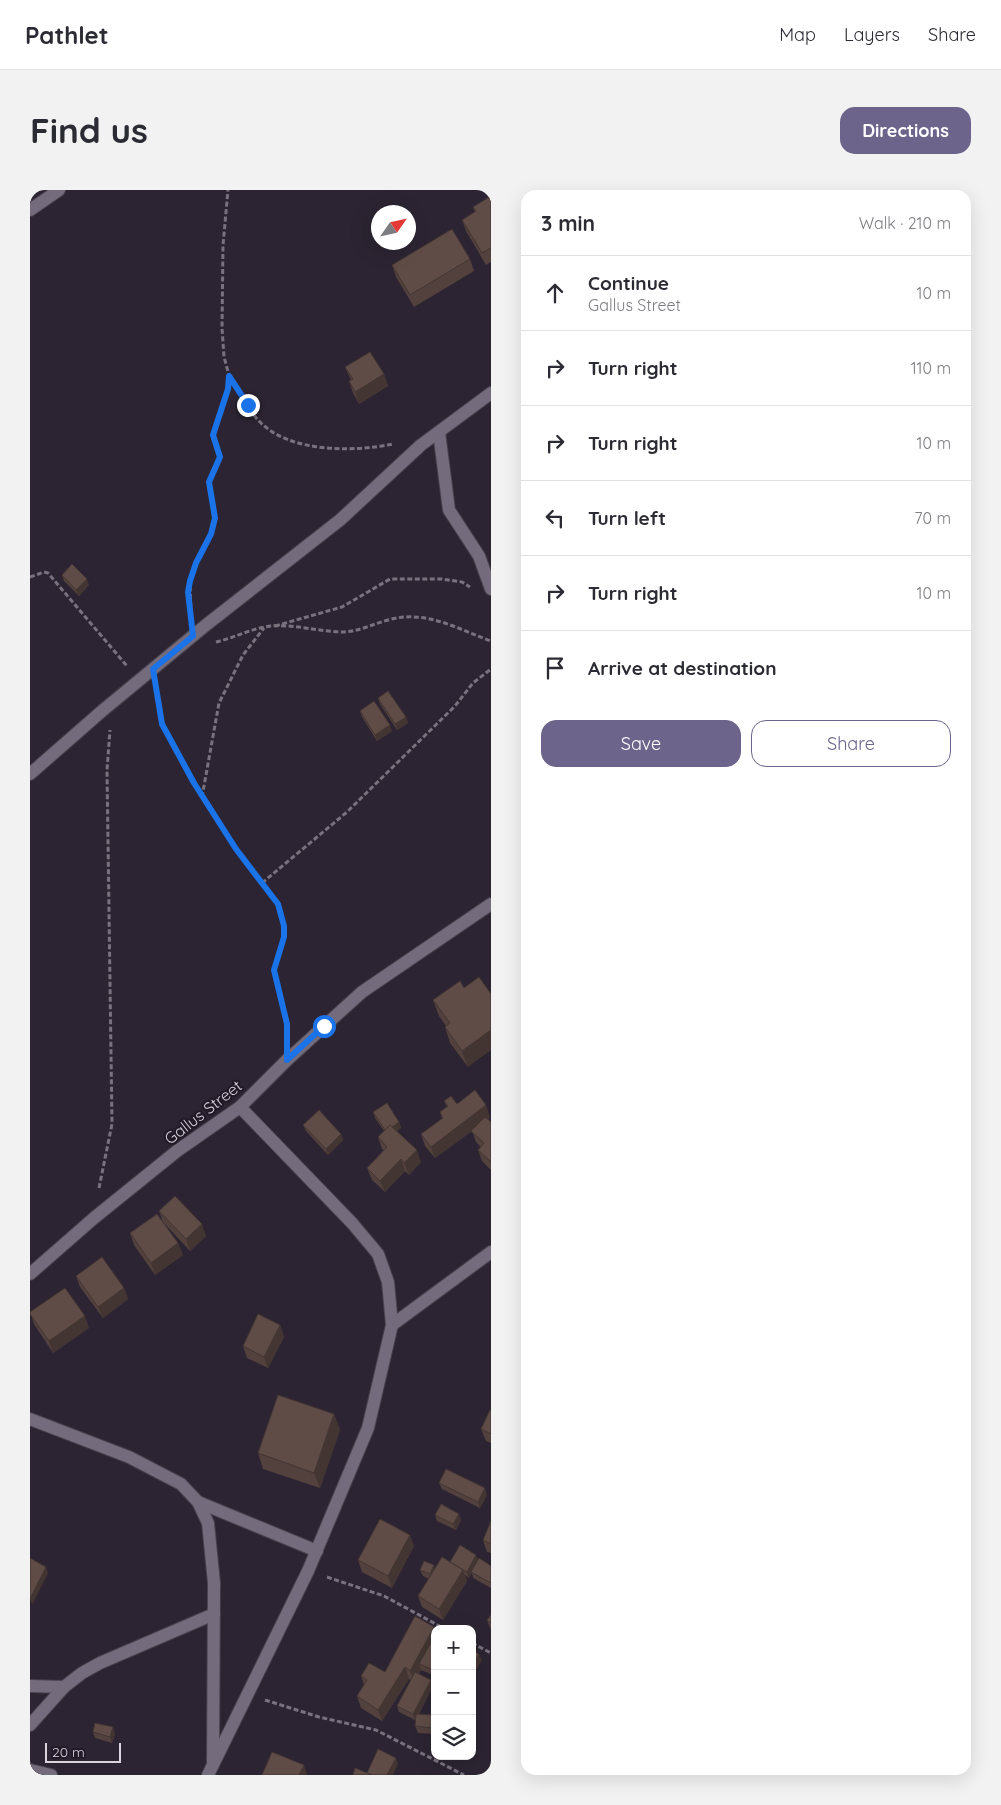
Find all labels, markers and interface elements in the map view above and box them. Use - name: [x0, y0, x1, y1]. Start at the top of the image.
- text: Pathlet: [25, 20, 109, 50]
- text: Map: [779, 23, 816, 46]
- text: Layers: [844, 23, 900, 46]
- text: Share: [928, 23, 976, 46]
- button: Directions: [840, 107, 971, 154]
- text: Find us: [30, 108, 148, 152]
- north arrow: [371, 205, 416, 250]
- text: 3 min: [541, 210, 595, 236]
- text: Walk · 210 m: [859, 213, 951, 233]
- text: Continue: [588, 271, 669, 295]
- icon: ahead: [541, 279, 569, 307]
- text: 10 m: [917, 283, 951, 303]
- text: Gallus Street: [588, 295, 681, 315]
- icon: right: [541, 354, 569, 382]
- text: Turn right: [588, 356, 677, 380]
- text: 110 m: [911, 358, 951, 378]
- route end: [237, 394, 260, 417]
- icon: right: [541, 429, 569, 457]
- text: Turn right: [588, 431, 677, 455]
- text: 10 m: [917, 433, 951, 453]
- icon: left: [541, 504, 569, 532]
- text: Turn left: [588, 506, 666, 530]
- text: 70 m: [914, 508, 951, 528]
- icon: right: [541, 579, 569, 607]
- text: Turn right: [588, 581, 677, 605]
- text: 10 m: [917, 583, 951, 603]
- icon: arrive: [541, 654, 569, 682]
- text: Arrive at destination: [588, 656, 777, 680]
- button: Save: [541, 720, 741, 767]
- button: Share: [751, 720, 951, 767]
- route start: [313, 1015, 336, 1038]
- street label: Gallus Street: [160, 1075, 246, 1149]
- map controls: [431, 1625, 476, 1760]
- button: +: [431, 1625, 476, 1670]
- button: −: [431, 1670, 476, 1715]
- button: layers: [431, 1715, 476, 1760]
- scale bar: [45, 1740, 121, 1763]
- text: 20 m: [52, 1743, 85, 1761]

